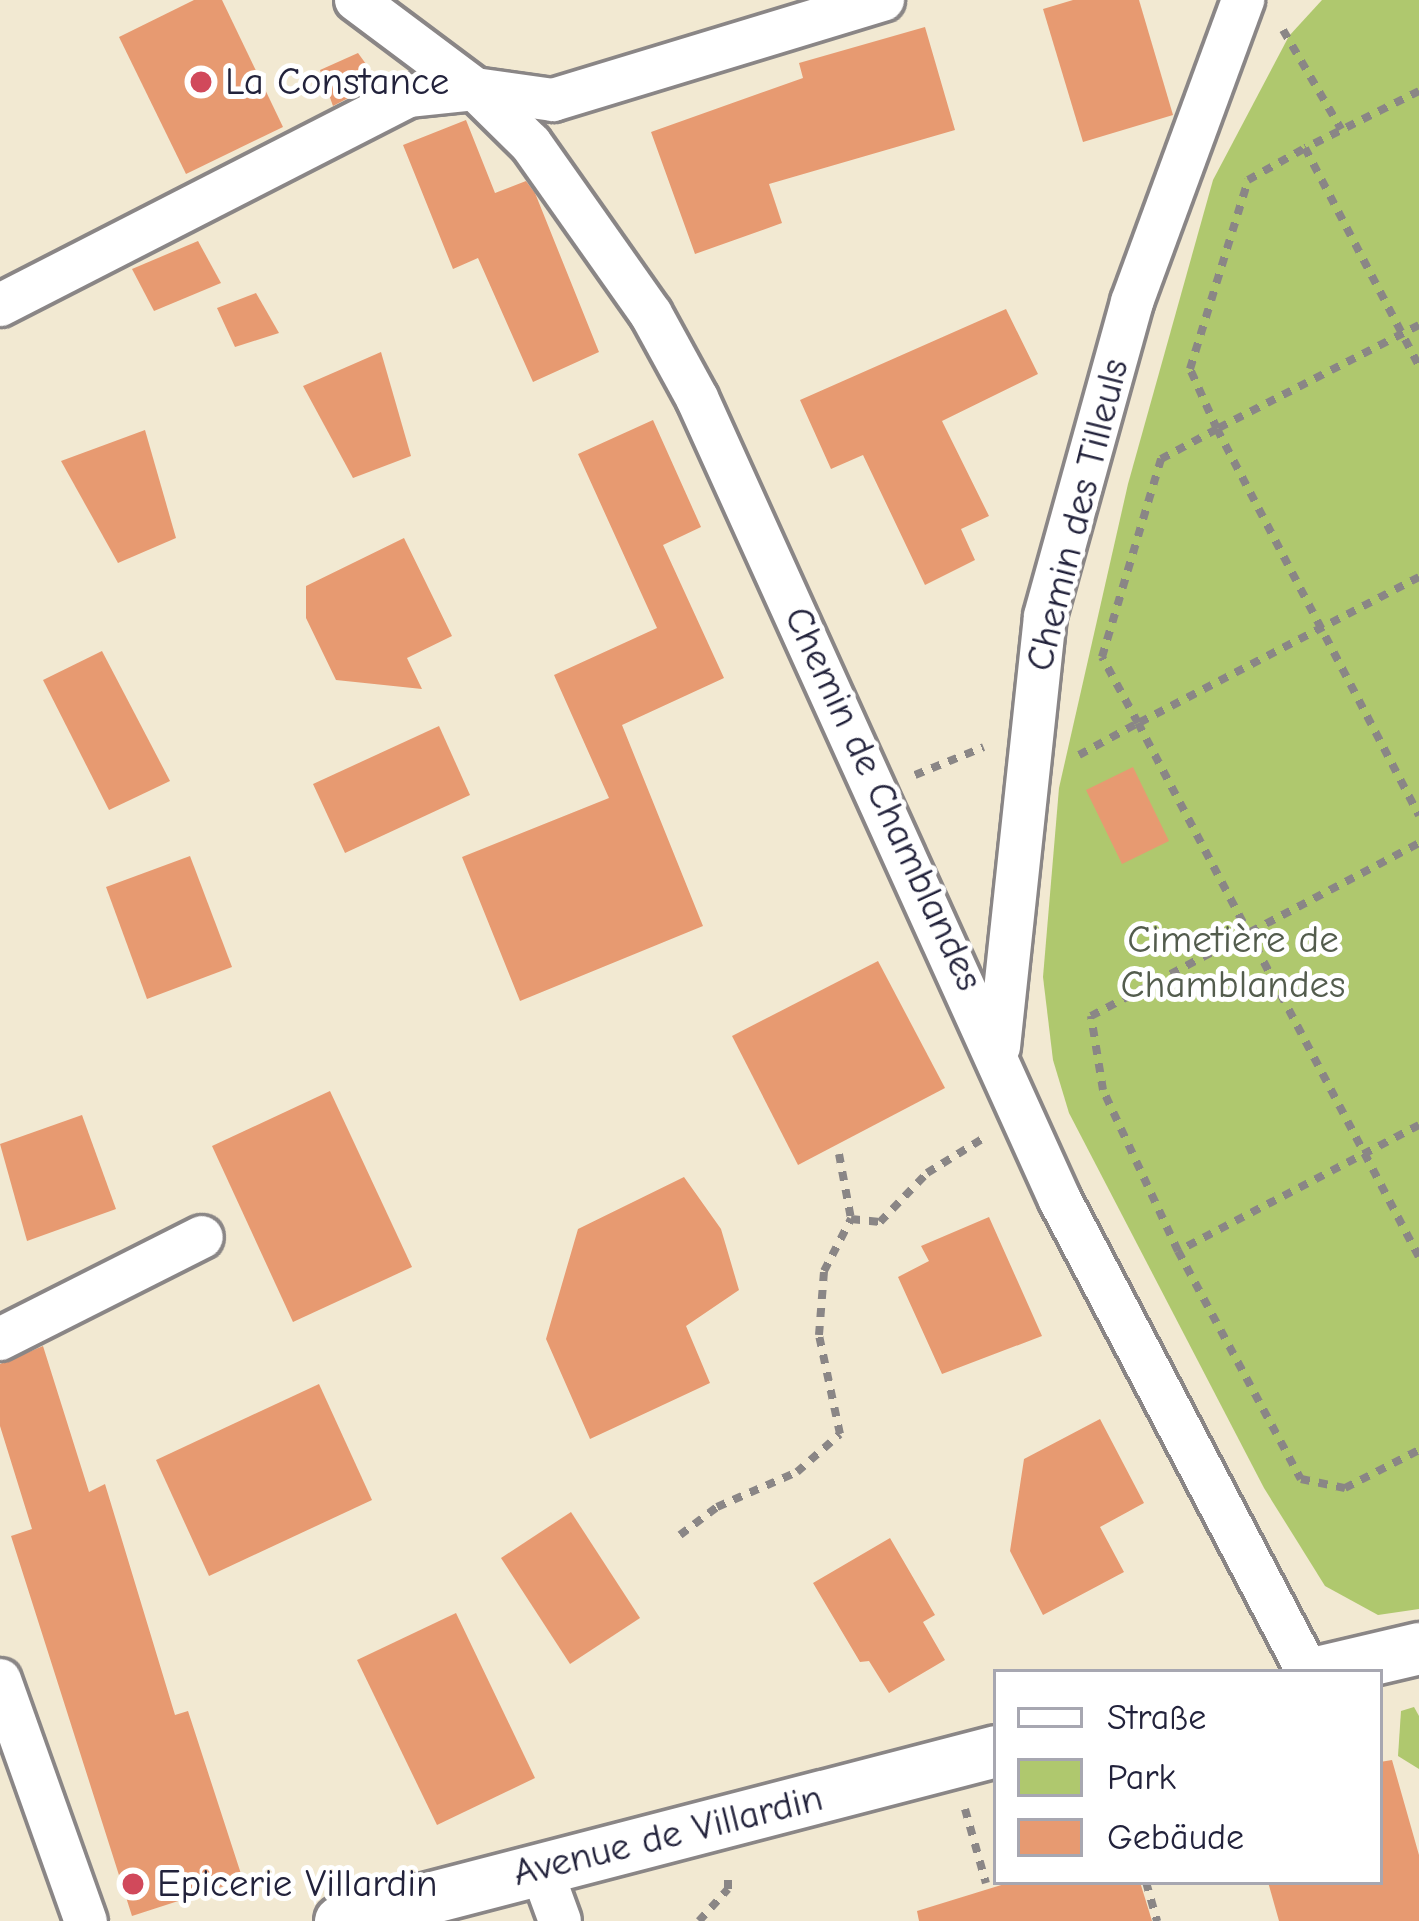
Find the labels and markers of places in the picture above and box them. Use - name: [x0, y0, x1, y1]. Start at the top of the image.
- place label: La Constance: [225, 59, 449, 105]
- marker: La Constance: [188, 69, 214, 95]
- place label: Epicerie Villardin: [157, 1861, 438, 1907]
- marker: Epicerie Villardin: [120, 1871, 146, 1897]

